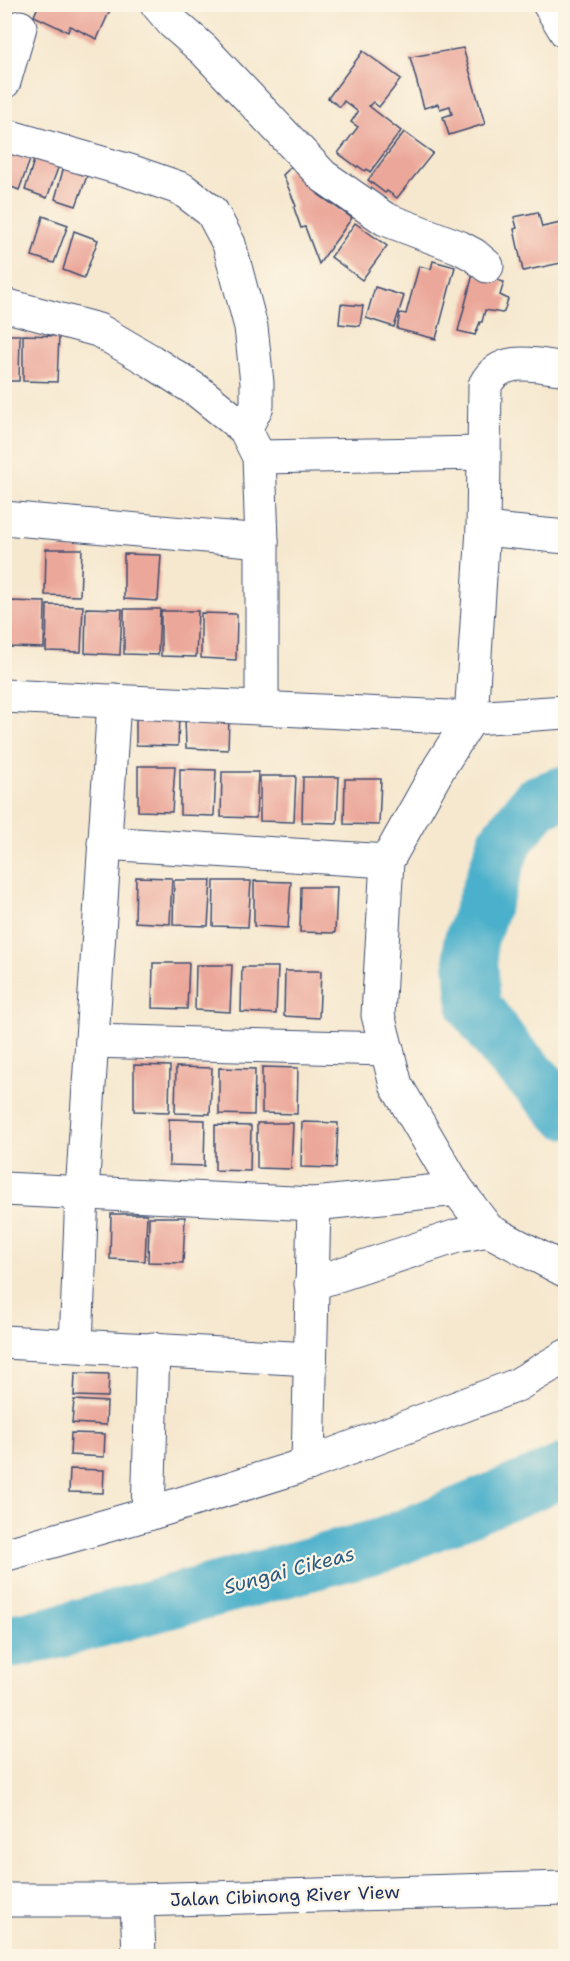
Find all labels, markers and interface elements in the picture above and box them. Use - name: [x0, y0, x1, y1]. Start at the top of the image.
- water label: Sungai Cikeas: [221, 1540, 357, 1600]
- street label: Jalan Cibinong River View: [170, 1880, 401, 1912]

